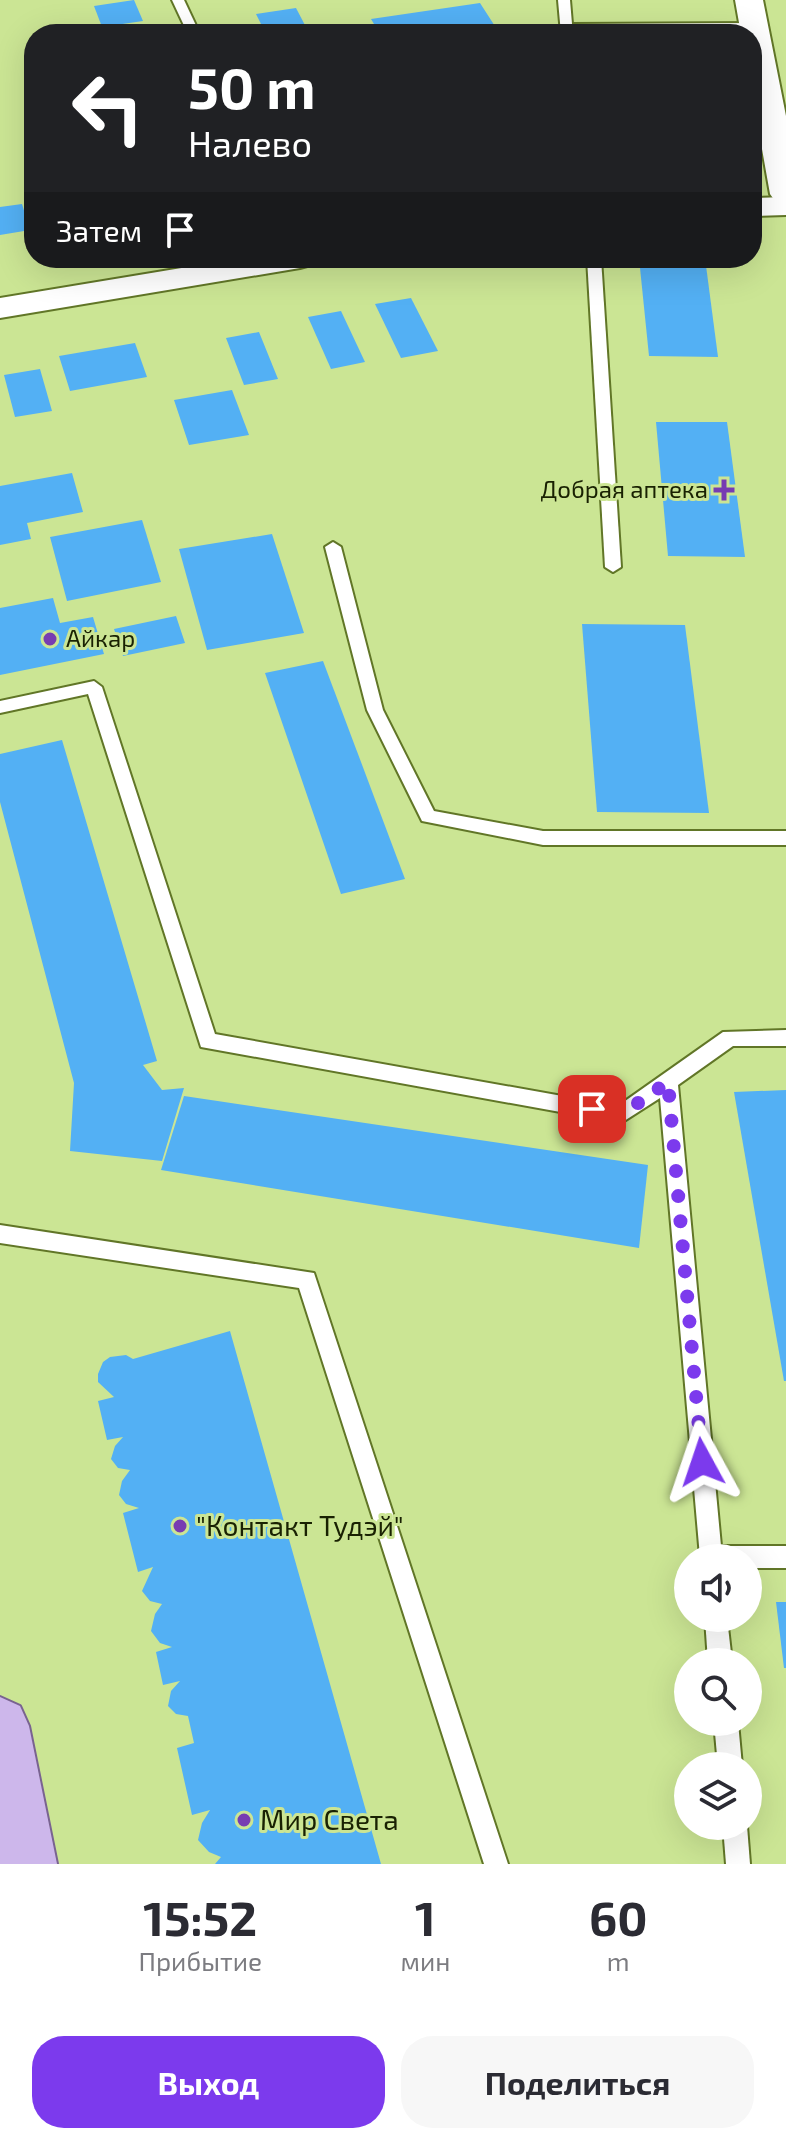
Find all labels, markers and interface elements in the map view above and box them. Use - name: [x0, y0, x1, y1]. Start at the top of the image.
- text: 50 m: [188, 53, 316, 120]
- icon: left: [56, 56, 160, 160]
- text: Налево: [188, 121, 312, 164]
- icon: arrive: [158, 208, 202, 252]
- text: Затем: [56, 212, 142, 248]
- place label: Добрая аптека: [541, 474, 708, 503]
- marker: Добрая аптека: [715, 481, 733, 499]
- place label: Айкар: [66, 623, 135, 652]
- marker: Айкар: [41, 630, 59, 648]
- pin: [558, 1075, 626, 1143]
- icon: arrive: [570, 1087, 614, 1131]
- position arrow: [660, 1420, 744, 1504]
- place label: "Контакт Тудэй": [196, 1508, 404, 1542]
- marker: "Контакт Тудэй": [171, 1517, 189, 1535]
- map controls: [674, 1544, 762, 1840]
- button: sound: [674, 1544, 762, 1632]
- button: search: [674, 1648, 762, 1736]
- button: layers: [674, 1752, 762, 1840]
- place label: Мир Света: [260, 1802, 399, 1836]
- marker: Мир Света: [235, 1811, 253, 1829]
- text: 15:52: [143, 1888, 257, 1946]
- text: 1: [415, 1888, 436, 1946]
- text: 60: [589, 1888, 647, 1946]
- text: Прибытие: [139, 1945, 262, 1976]
- text: мин: [401, 1945, 450, 1976]
- text: m: [607, 1945, 630, 1976]
- button: Выход: [32, 2036, 385, 2128]
- button: Поделиться: [401, 2036, 754, 2128]

